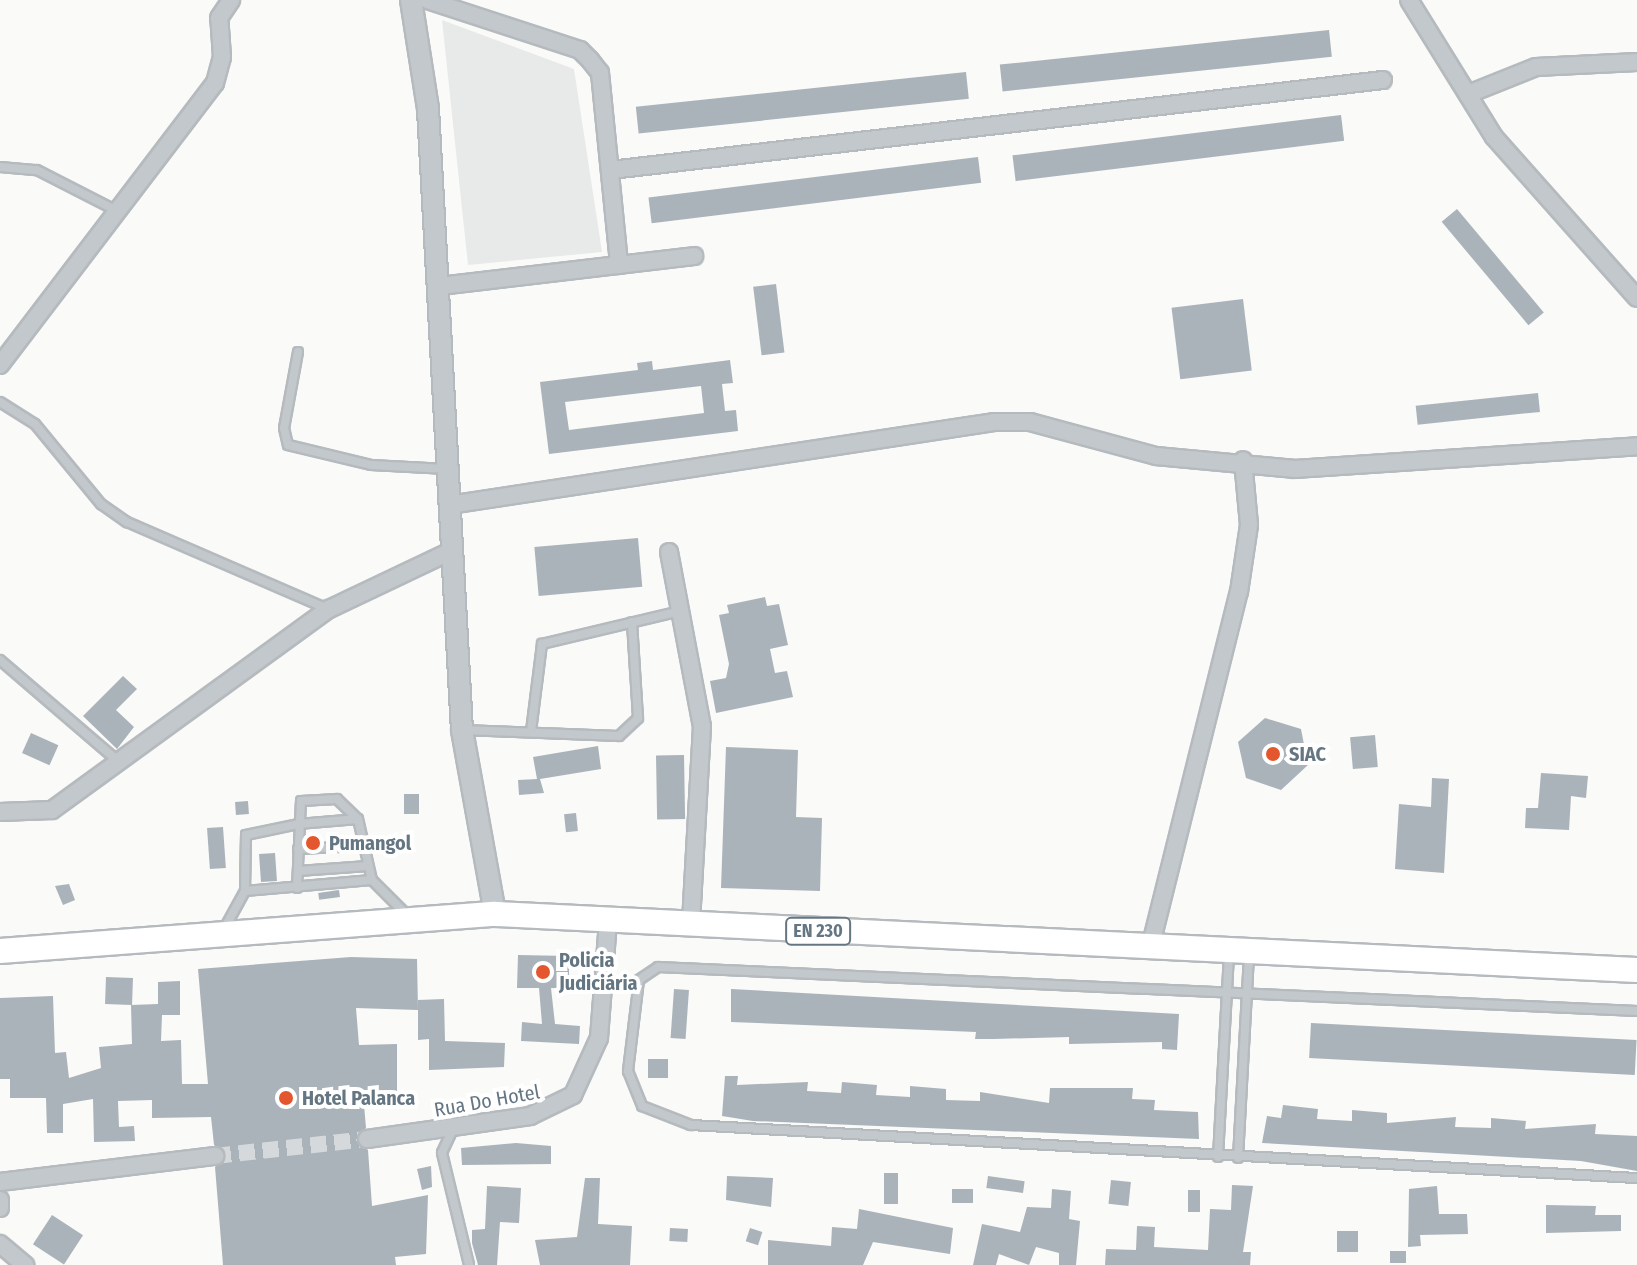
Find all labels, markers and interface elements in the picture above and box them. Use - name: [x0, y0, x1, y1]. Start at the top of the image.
- place label: SIAC: [1289, 742, 1326, 766]
- marker: SIAC: [1264, 745, 1282, 763]
- place label: Pumangol: [329, 831, 411, 855]
- marker: Pumangol: [304, 834, 322, 852]
- road number: EN 230: [784, 917, 852, 945]
- place label: Policia Judiciária: [559, 948, 638, 995]
- marker: Policia Judiciária: [534, 963, 552, 981]
- street label: Rua Do Hotel: [432, 1080, 542, 1122]
- place label: Hotel Palanca: [302, 1086, 415, 1110]
- marker: Hotel Palanca: [277, 1089, 295, 1107]

